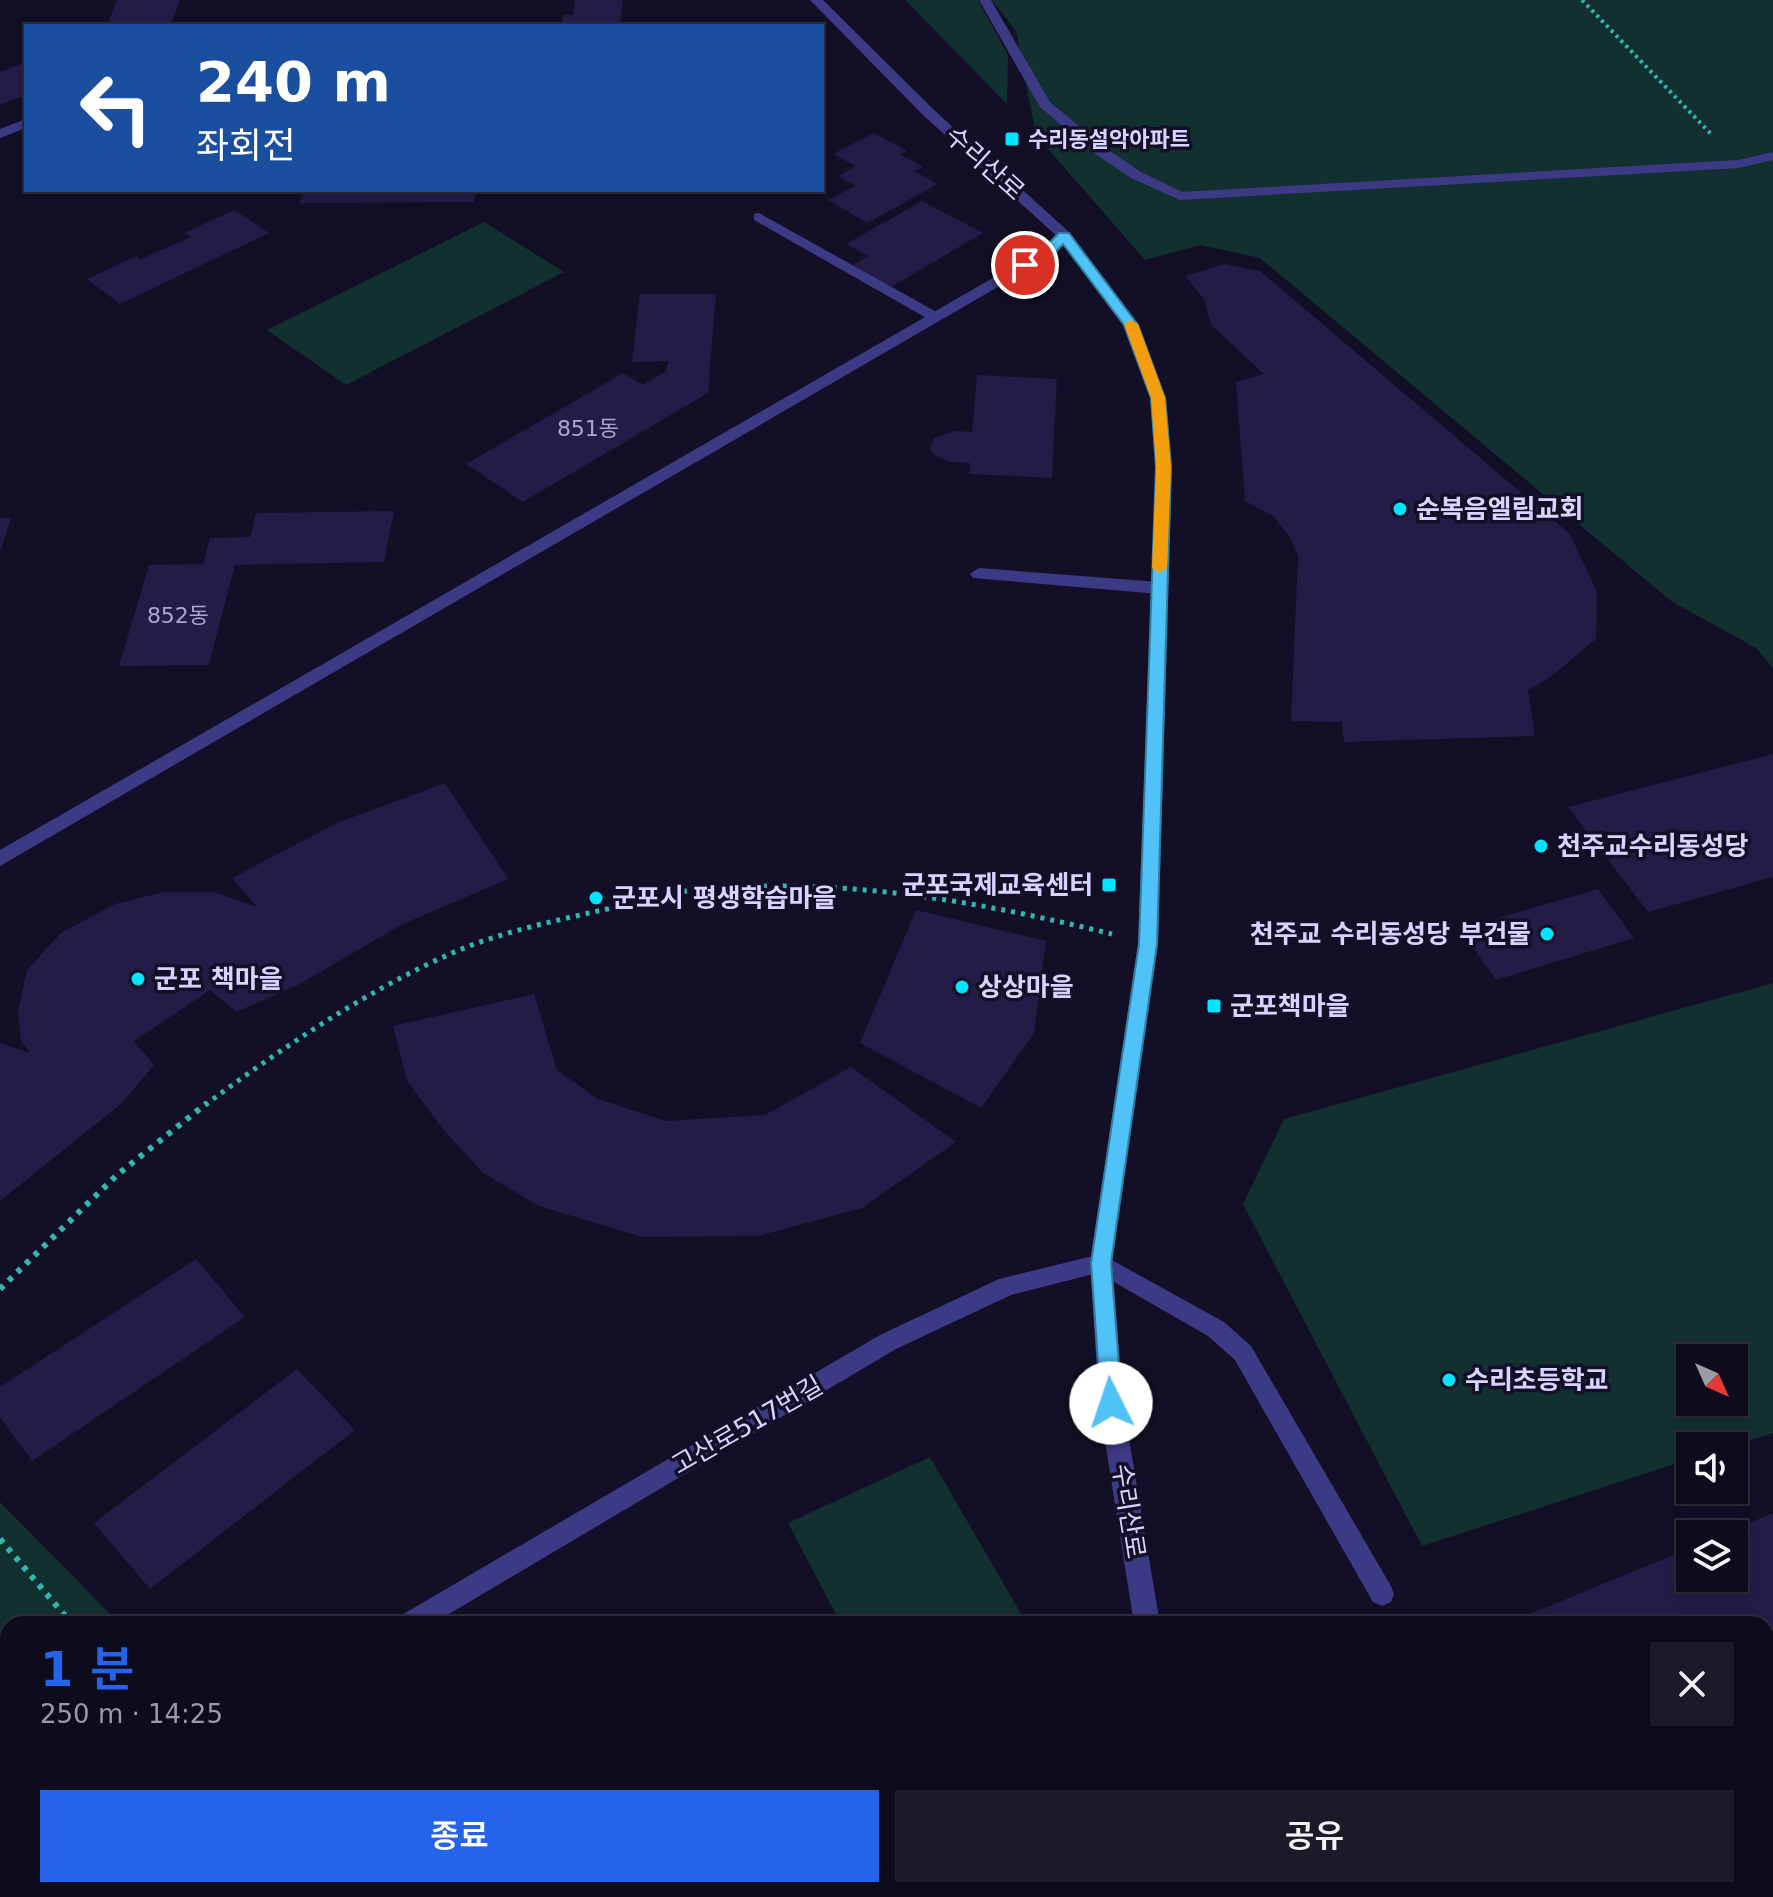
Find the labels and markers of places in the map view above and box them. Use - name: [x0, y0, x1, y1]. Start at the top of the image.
- place label: 수리동설악아파트: [1028, 127, 1190, 152]
- marker: 수리동설악아파트: [1003, 130, 1021, 148]
- pin: [991, 231, 1059, 299]
- place label: 순복음엘림교회: [1416, 494, 1583, 524]
- marker: 순복음엘림교회: [1391, 500, 1409, 518]
- place label: 천주교수리동성당: [1557, 831, 1748, 861]
- marker: 천주교수리동성당: [1532, 837, 1550, 855]
- place label: 군포국제교육센터: [902, 870, 1093, 900]
- marker: 군포국제교육센터: [1100, 876, 1118, 894]
- place label: 군포시 평생학습마을: [612, 883, 836, 913]
- marker: 군포시 평생학습마을: [587, 889, 605, 907]
- place label: 천주교 수리동성당 부건물: [1250, 919, 1531, 949]
- marker: 천주교 수리동성당 부건물: [1538, 925, 1556, 943]
- place label: 군포 책마을: [154, 964, 283, 994]
- marker: 군포 책마을: [129, 970, 147, 988]
- place label: 상상마을: [978, 972, 1074, 1002]
- marker: 상상마을: [953, 978, 971, 996]
- place label: 군포책마을: [1230, 991, 1350, 1021]
- marker: 군포책마을: [1205, 997, 1223, 1015]
- place label: 수리초등학교: [1465, 1365, 1609, 1395]
- marker: 수리초등학교: [1440, 1371, 1458, 1389]

